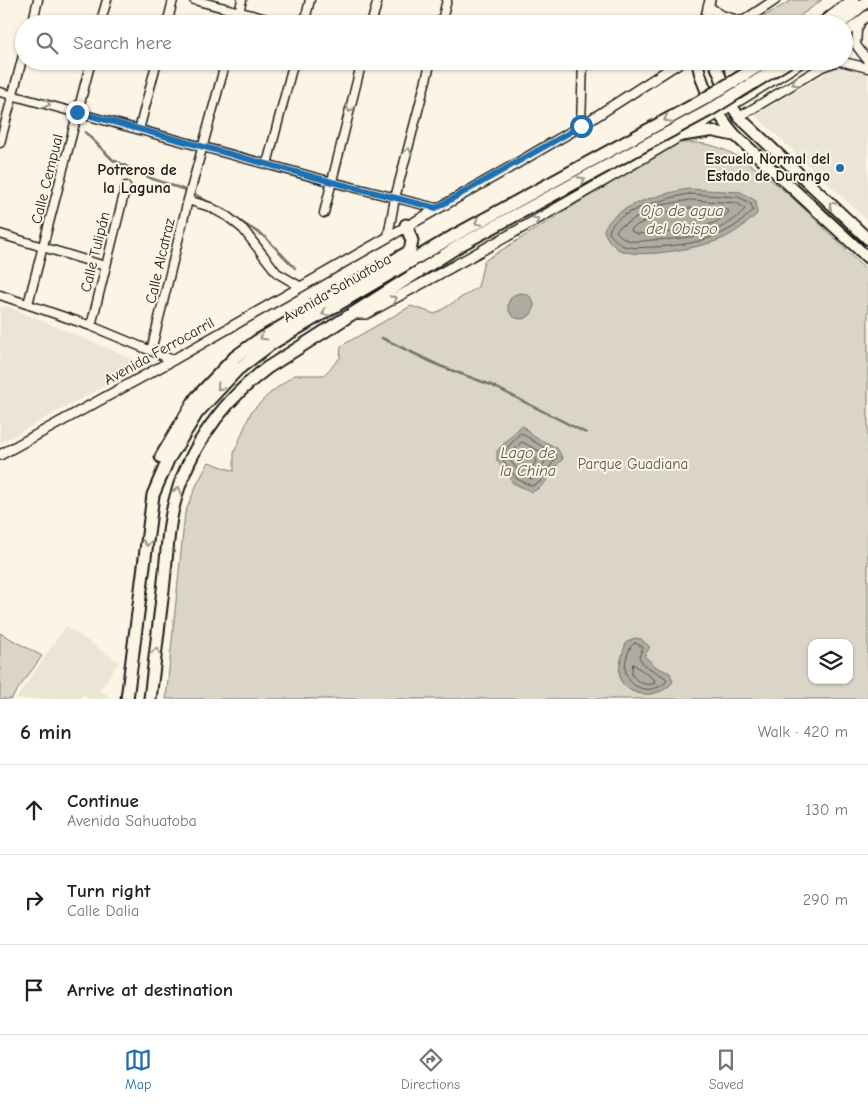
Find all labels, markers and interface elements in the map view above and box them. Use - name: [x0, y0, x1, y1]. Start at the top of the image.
- search box: [15, 15, 853, 70]
- icon: search: [33, 29, 61, 57]
- text: Search here: [73, 32, 172, 54]
- one-way arrow: [792, 76, 801, 86]
- one-way arrow: [43, 99, 51, 109]
- route end: [66, 101, 89, 124]
- one-way arrow: [345, 104, 356, 113]
- one-way arrow: [663, 113, 672, 123]
- route start: [570, 115, 593, 138]
- street label: Calle Cempual: [27, 132, 67, 226]
- one-way arrow: [402, 147, 412, 155]
- place label: Escuela Normal del Estado de Durango: [705, 150, 830, 185]
- district label: Potreros de la Laguna: [97, 161, 177, 197]
- marker: Escuela Normal del Estado de Durango: [834, 162, 846, 174]
- one-way arrow: [577, 176, 586, 186]
- water label: Ojo de agua del Obispo: [640, 202, 724, 238]
- one-way arrow: [829, 202, 838, 211]
- street label: Calle Tulipán: [76, 210, 114, 294]
- street label: Calle Alcatraz: [141, 216, 179, 306]
- one-way arrow: [474, 216, 483, 226]
- one-way arrow: [531, 216, 540, 226]
- street label: Avenida Sahuatoba: [280, 250, 394, 326]
- one-way arrow: [389, 295, 398, 305]
- one-way arrow: [322, 306, 331, 316]
- street label: Avenida Ferrocarril: [101, 313, 217, 389]
- one-way arrow: [259, 331, 268, 341]
- one-way arrow: [217, 382, 226, 391]
- water label: Lago de la China: [500, 444, 556, 480]
- park label: Parque Guadiana: [578, 455, 688, 473]
- one-way arrow: [173, 486, 183, 495]
- one-way arrow: [142, 540, 153, 548]
- map controls: [808, 639, 853, 684]
- button: layers: [808, 639, 853, 684]
- one-way arrow: [150, 646, 161, 654]
- text: 6 min: [20, 720, 72, 744]
- text: Walk · 420 m: [758, 723, 848, 741]
- text: Continue: [67, 790, 139, 812]
- icon: ahead: [20, 796, 48, 824]
- text: 130 m: [805, 801, 848, 819]
- text: Avenida Sahuatoba: [67, 812, 197, 830]
- text: Turn right: [67, 880, 151, 902]
- icon: right: [20, 886, 48, 914]
- text: 290 m: [803, 891, 848, 909]
- text: Calle Dalia: [67, 902, 139, 920]
- icon: arrive: [20, 976, 48, 1004]
- text: Arrive at destination: [67, 979, 233, 1001]
- tab: Map: [124, 1046, 152, 1093]
- tab: Directions: [401, 1046, 460, 1093]
- tab: Saved: [709, 1046, 744, 1093]

